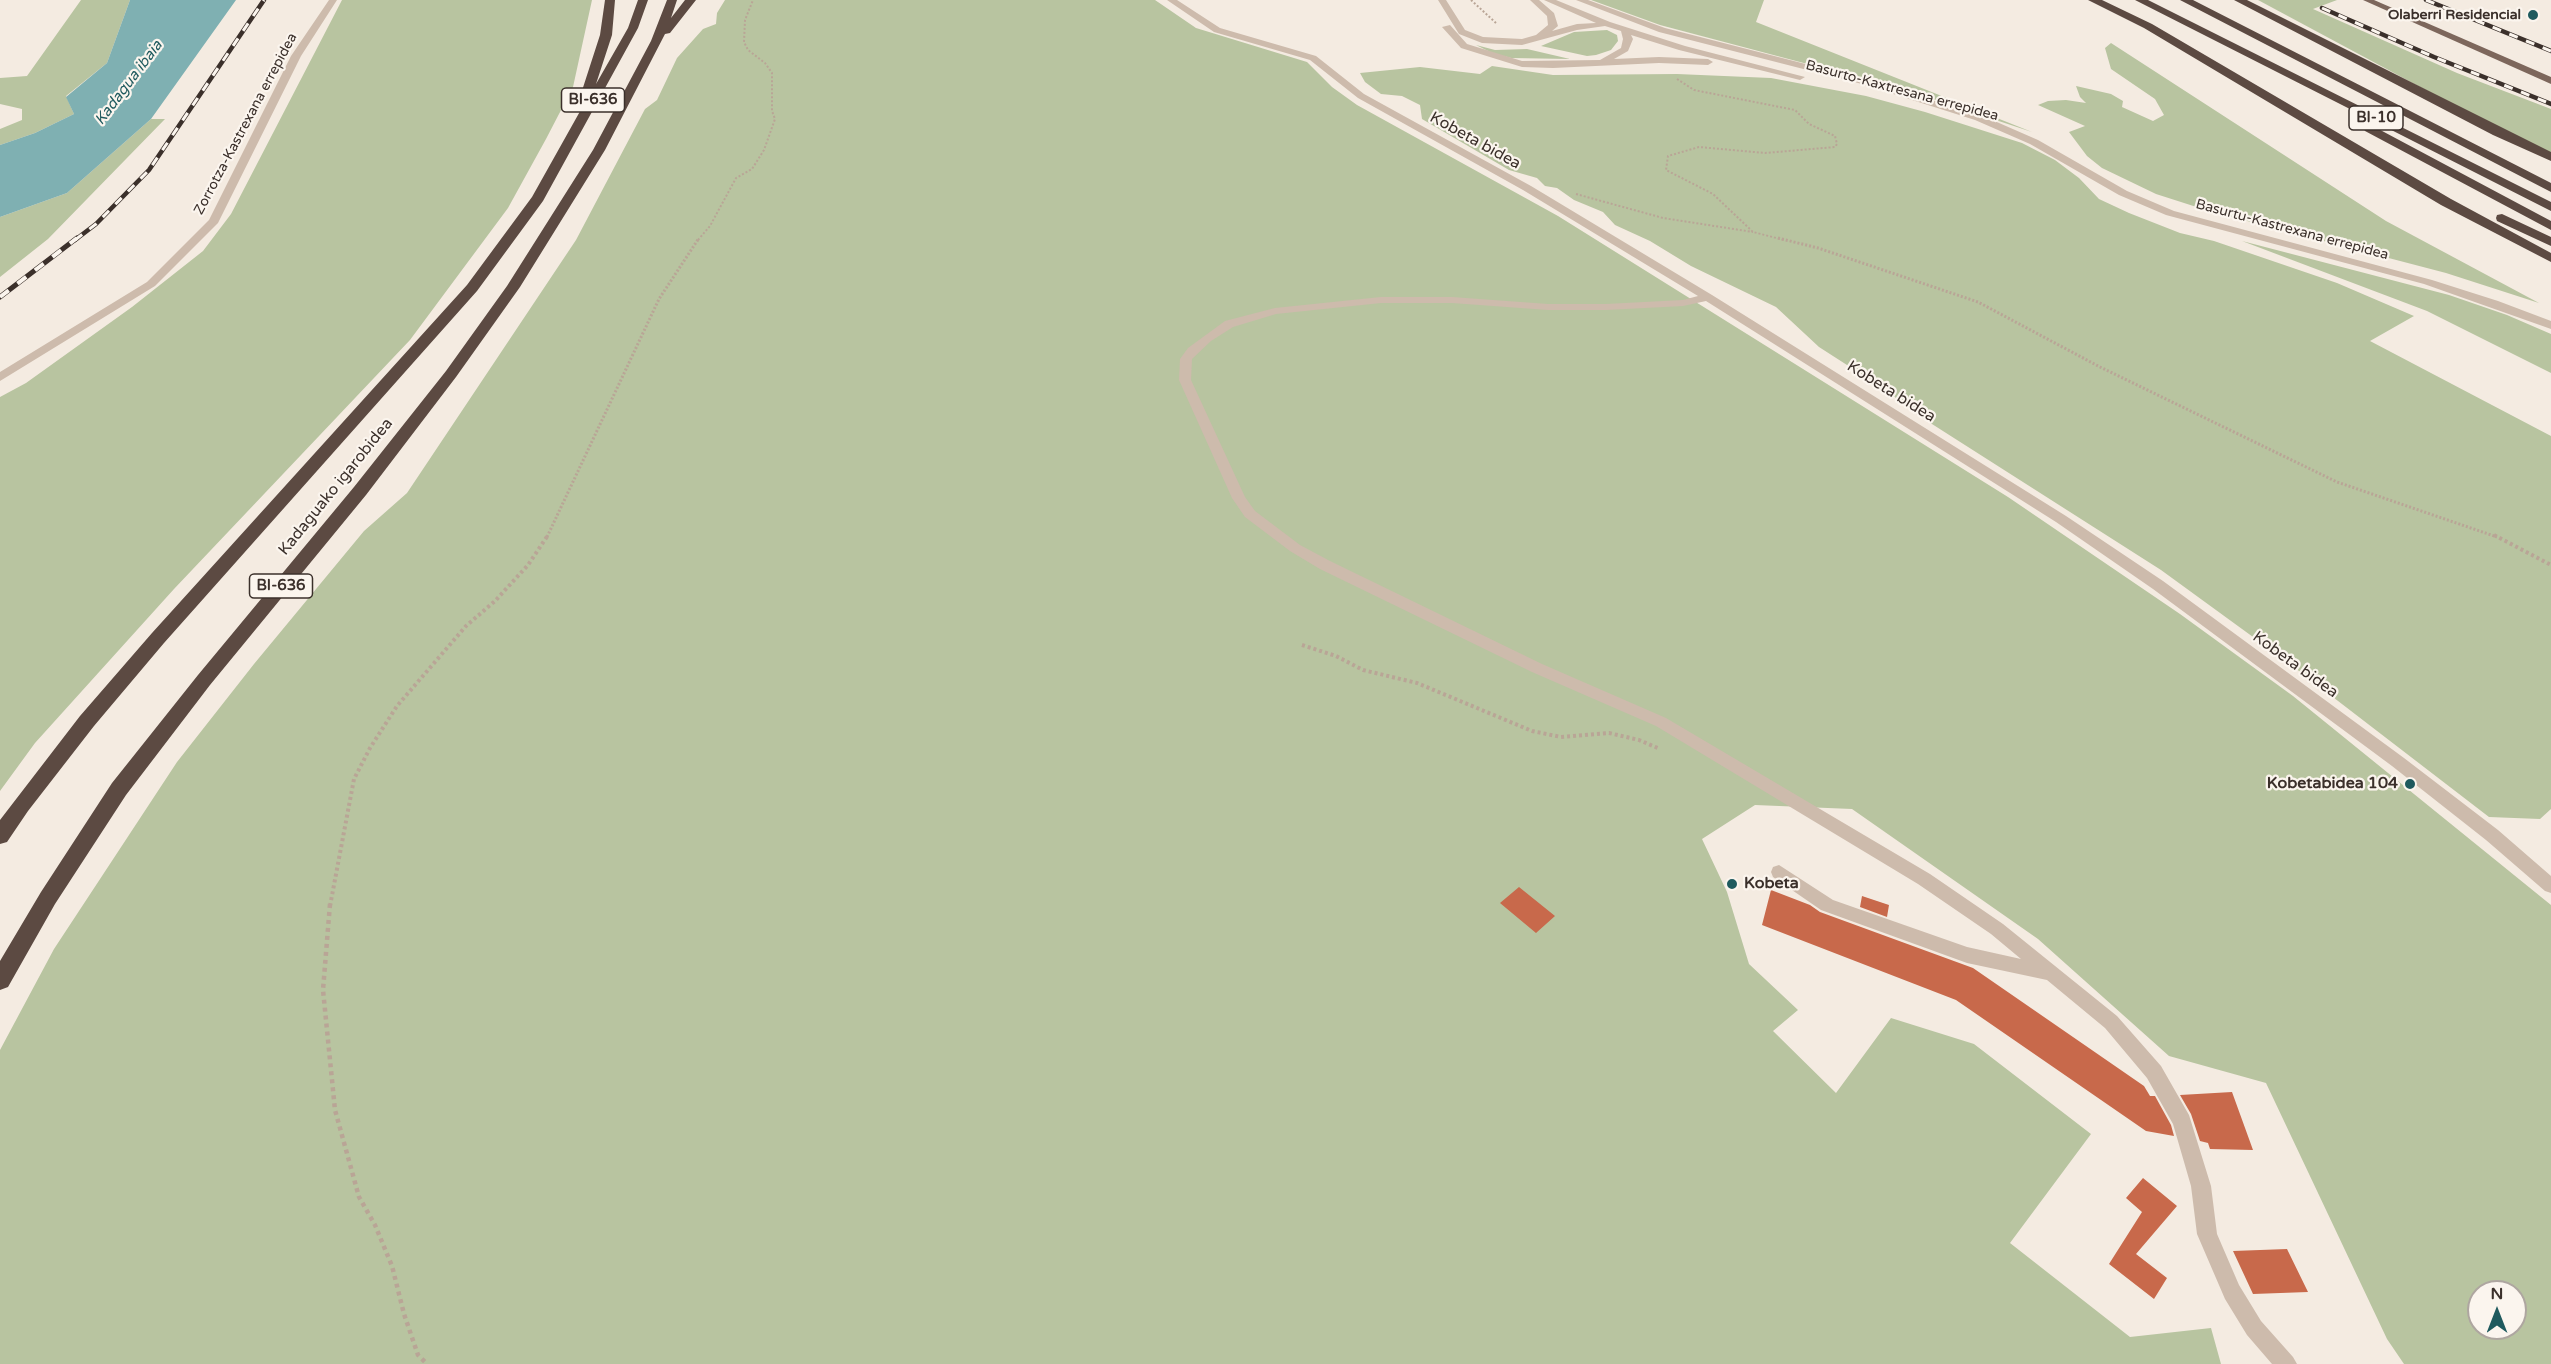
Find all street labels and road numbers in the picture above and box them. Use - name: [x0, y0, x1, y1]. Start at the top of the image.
- street label: Zorrotza-Kastrexana errepidea: [191, 30, 301, 218]
- street label: Basurto-Kaxtresana errepidea: [1804, 57, 2000, 125]
- road number: BI-636: [562, 88, 624, 112]
- road number: BI-10: [2349, 106, 2403, 130]
- street label: Kobeta bidea: [1426, 108, 1524, 174]
- street label: Basurtu-Kastrexana errepidea: [2194, 196, 2390, 264]
- street label: Kobeta bidea: [1843, 357, 1939, 427]
- street label: Kadaguako igarobidea: [275, 415, 397, 559]
- road number: BI-636: [250, 574, 312, 598]
- street label: Kobeta bidea: [2248, 628, 2342, 702]

